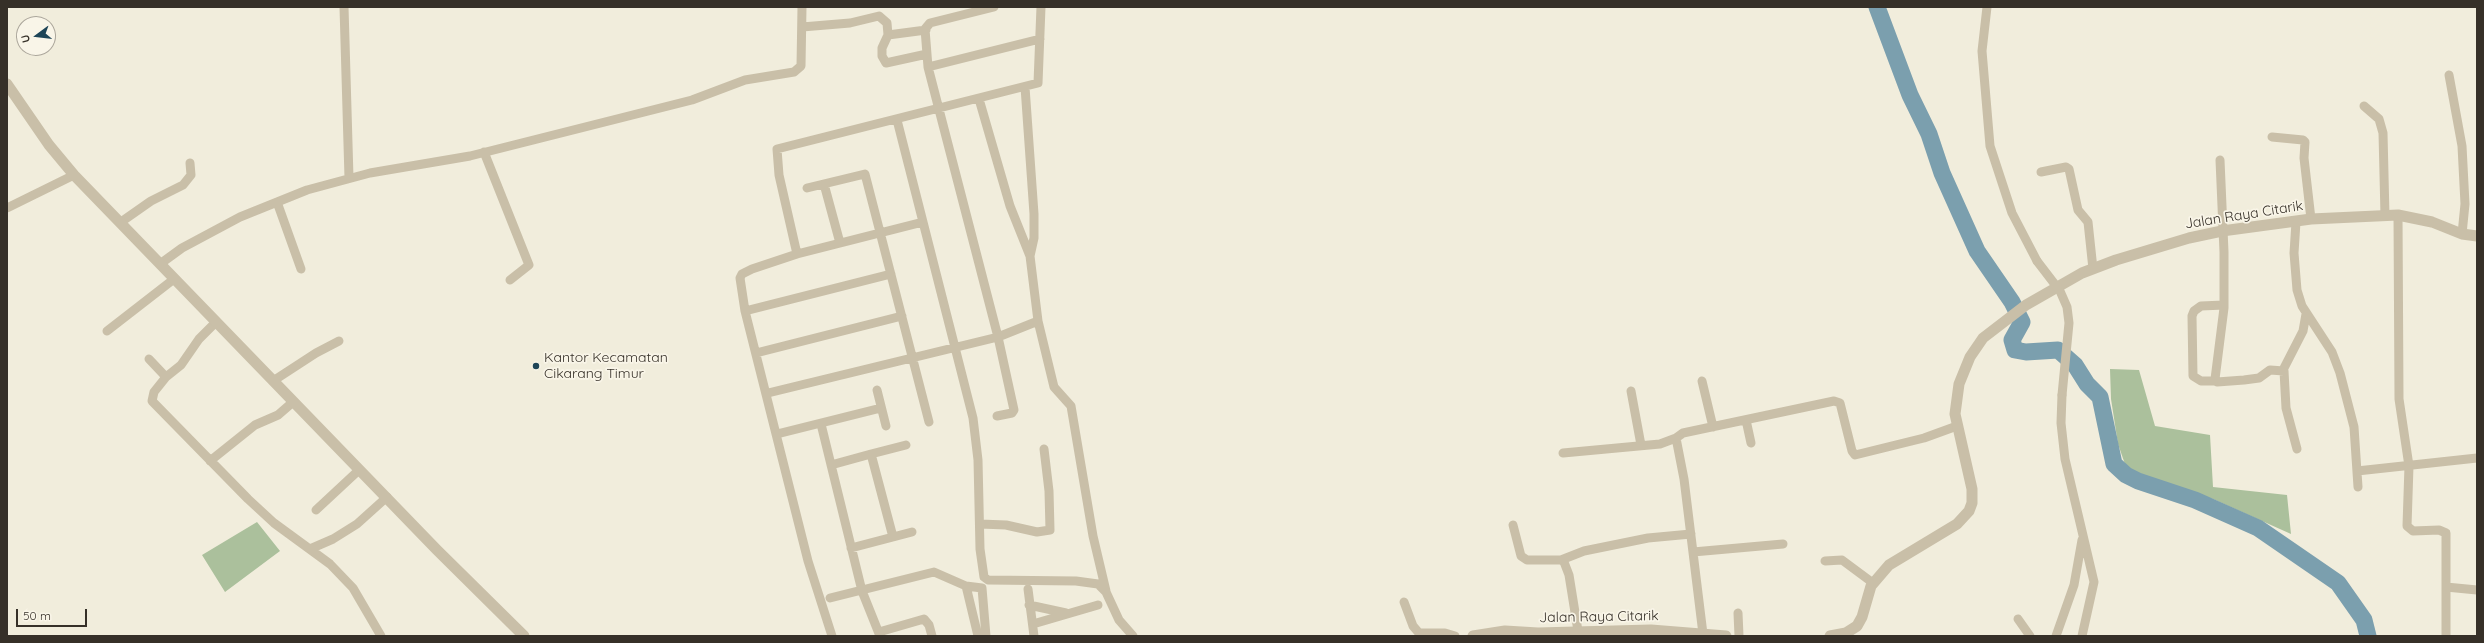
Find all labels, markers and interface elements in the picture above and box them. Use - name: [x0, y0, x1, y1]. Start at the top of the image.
- north arrow: [16, 16, 56, 56]
- text: U: [18, 33, 33, 44]
- street label: Jalan Raya Citarik: [2184, 197, 2304, 233]
- place label: Kantor Kecamatan Cikarang Timur: [544, 350, 668, 382]
- marker: Kantor Kecamatan Cikarang Timur: [531, 361, 541, 371]
- scale bar: [18, 601, 89, 627]
- text: 50 m: [23, 608, 51, 623]
- street label: Jalan Raya Citarik: [1539, 608, 1659, 626]

